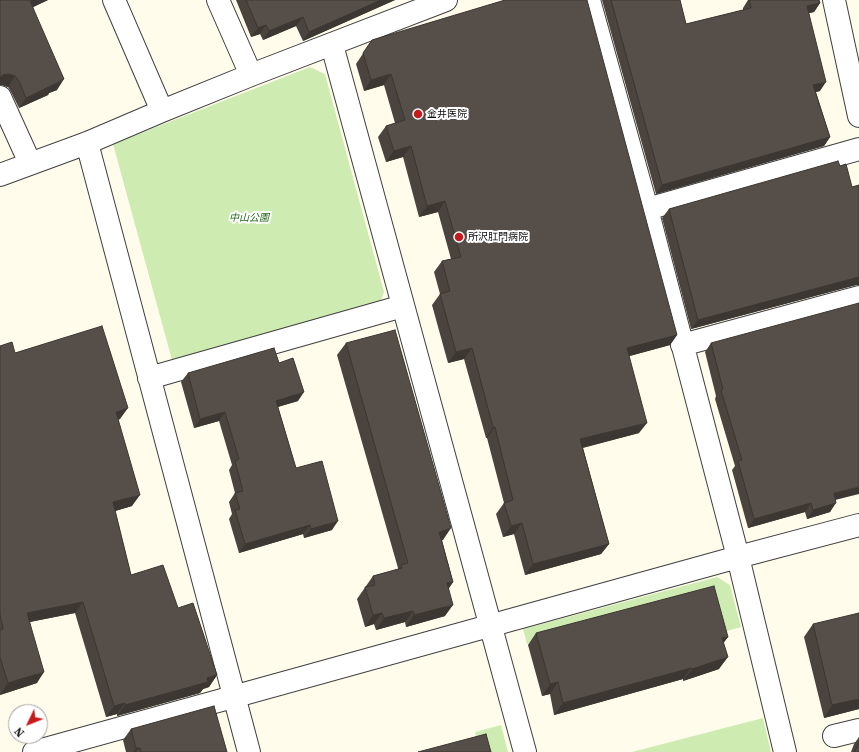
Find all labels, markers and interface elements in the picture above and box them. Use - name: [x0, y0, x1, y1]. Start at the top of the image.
- marker: 金井医院: [412, 108, 424, 120]
- place label: 金井医院: [427, 108, 467, 120]
- park label: 中山公園: [229, 212, 269, 224]
- marker: 所沢肛門病院: [453, 231, 465, 243]
- place label: 所沢肛門病院: [468, 231, 528, 243]
- north arrow: [8, 704, 48, 744]
- text: N: [11, 724, 28, 740]

